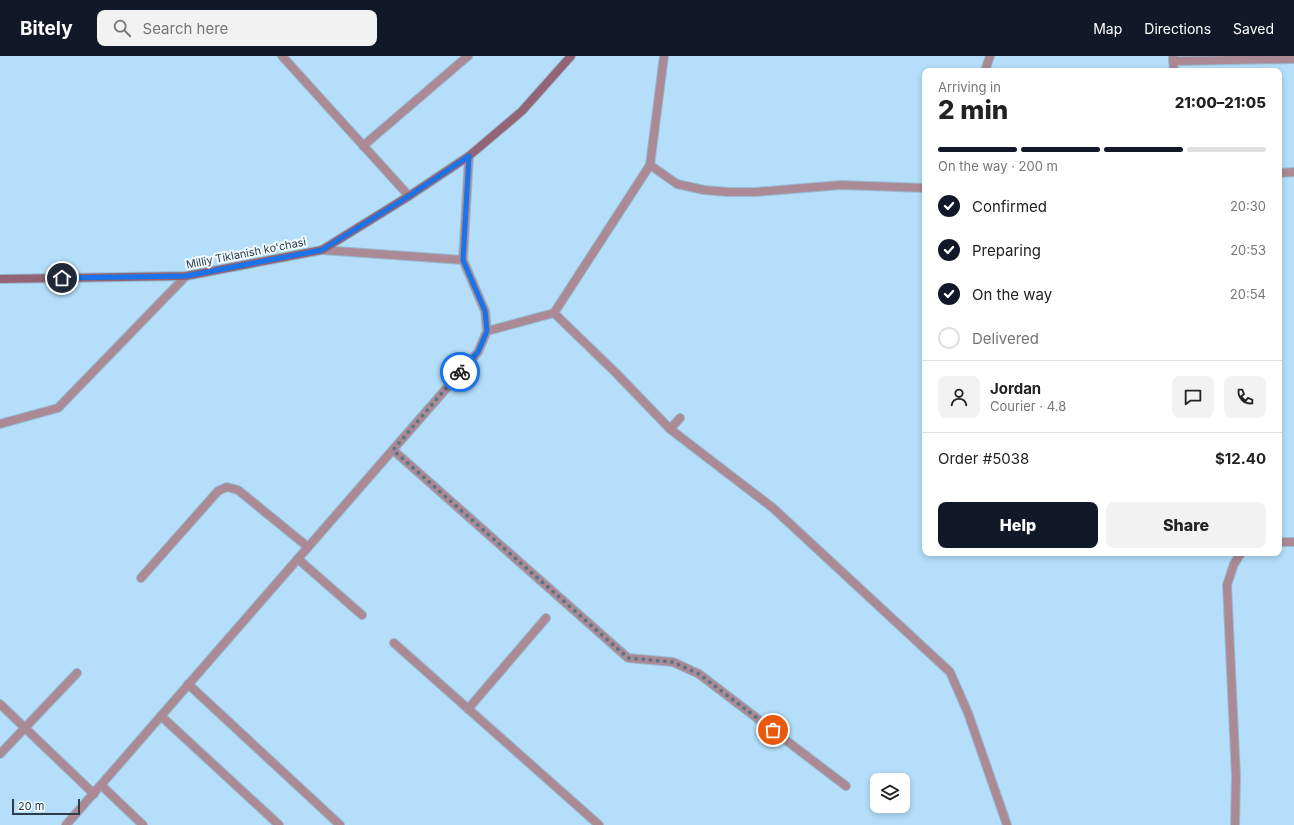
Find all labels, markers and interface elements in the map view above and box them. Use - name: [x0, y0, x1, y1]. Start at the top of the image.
- search box: [97, 10, 377, 46]
- text: Bitely: [20, 17, 73, 40]
- icon: search: [111, 17, 133, 39]
- text: Search here: [143, 19, 228, 38]
- text: Map: [1093, 20, 1122, 37]
- text: Directions: [1144, 20, 1211, 37]
- text: Saved: [1233, 20, 1274, 37]
- text: Arriving in: [938, 79, 1001, 95]
- text: 21:00–21:05: [1175, 93, 1266, 112]
- text: 2 min: [938, 94, 1008, 125]
- text: On the way · 200 m: [938, 158, 1058, 174]
- icon: check: [938, 195, 960, 217]
- text: Confirmed: [972, 197, 1047, 216]
- text: 20:30: [1230, 198, 1266, 214]
- street label: Milliy Tiklanish ko'chasi: [185, 234, 307, 272]
- icon: check: [938, 239, 960, 261]
- text: Preparing: [972, 241, 1041, 260]
- text: 20:53: [1230, 242, 1266, 258]
- pin: [45, 261, 79, 295]
- icon: home: [51, 267, 73, 289]
- icon: check: [938, 283, 960, 305]
- text: On the way: [972, 285, 1052, 304]
- text: 20:54: [1230, 286, 1266, 302]
- text: Delivered: [972, 329, 1039, 348]
- courier: [440, 352, 480, 392]
- icon: bike: [449, 361, 471, 383]
- button: person: [938, 376, 980, 418]
- button: chat: [1172, 376, 1214, 418]
- button: phone: [1224, 376, 1266, 418]
- text: Jordan: [990, 379, 1041, 398]
- text: Courier · 4.8: [990, 398, 1066, 414]
- text: Order #5038: [938, 449, 1029, 468]
- text: $12.40: [1215, 449, 1266, 468]
- button: Help: [938, 502, 1098, 548]
- button: Share: [1106, 502, 1266, 548]
- pin: [756, 713, 790, 747]
- icon: bag: [762, 719, 784, 741]
- map controls: [870, 773, 910, 813]
- button: layers: [870, 773, 910, 813]
- scale bar: [12, 797, 80, 816]
- text: 20 m: [18, 799, 44, 813]

